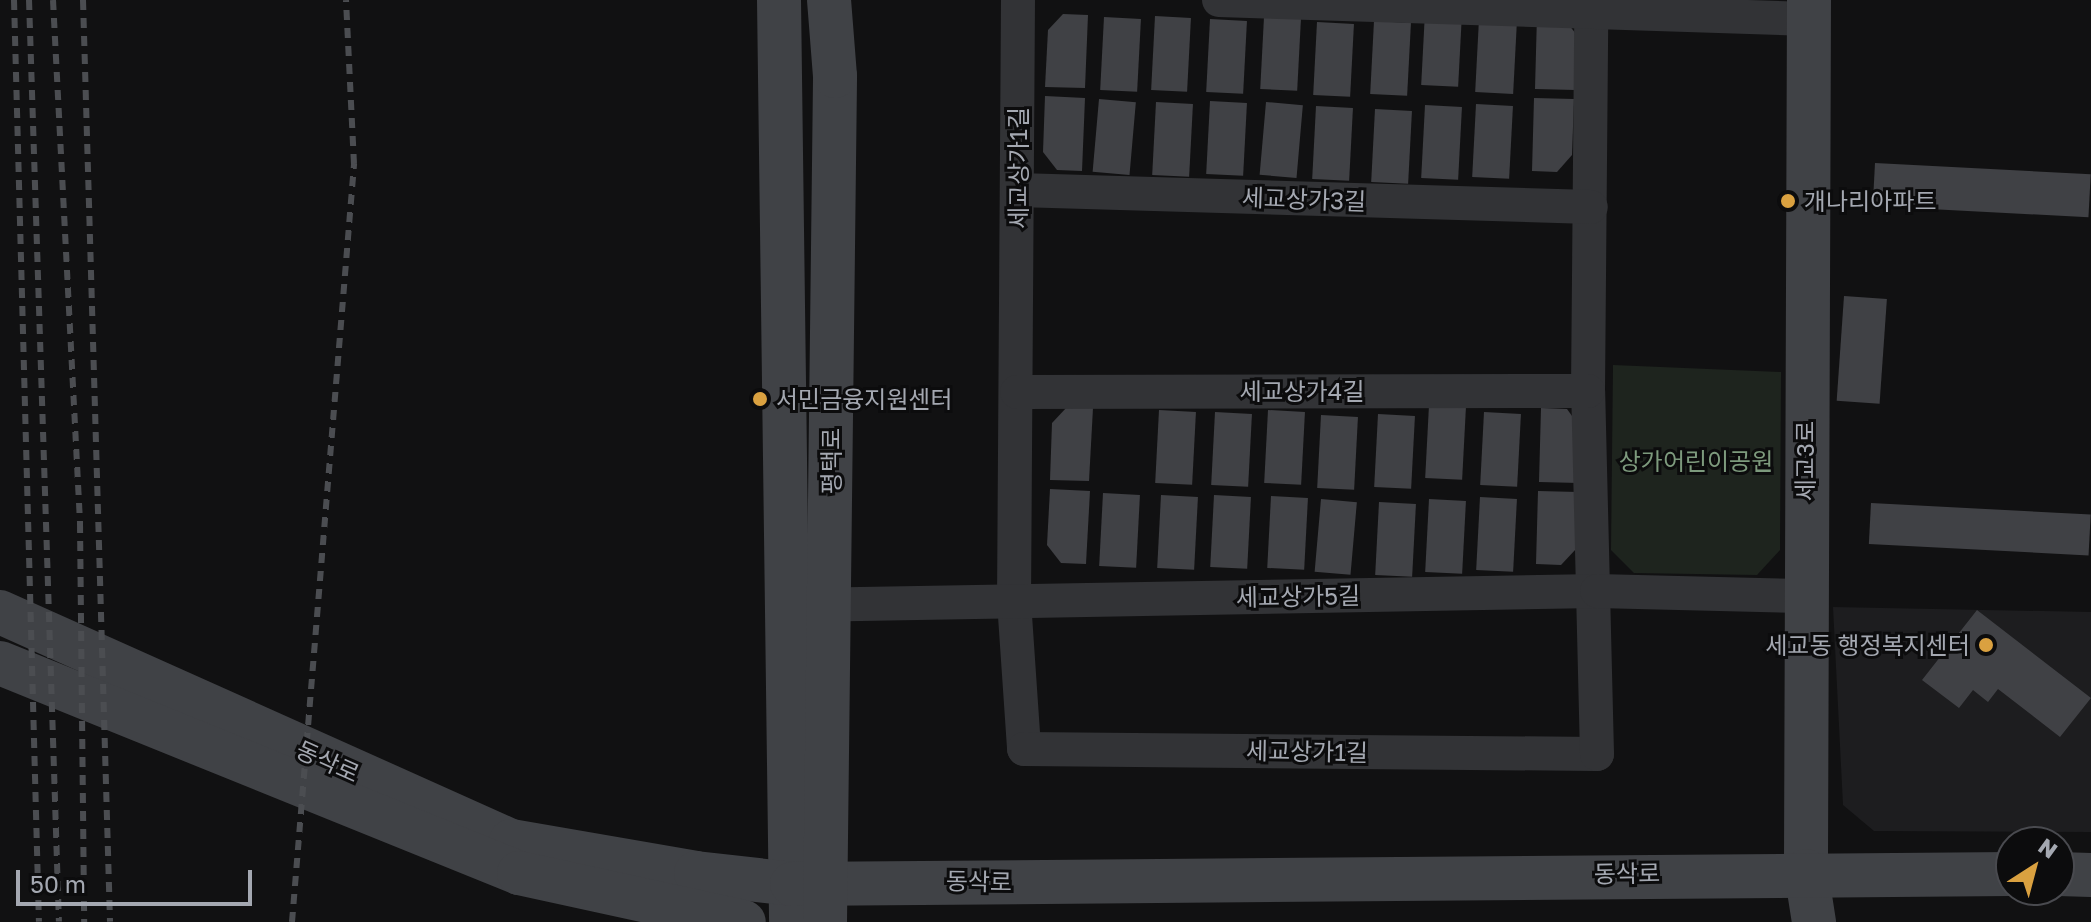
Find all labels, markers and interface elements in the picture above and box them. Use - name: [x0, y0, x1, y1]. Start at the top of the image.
- street label: 세교상가1길: [1004, 107, 1032, 229]
- street label: 세교상가3길: [1241, 182, 1367, 216]
- place label: 개나리아파트: [1804, 187, 1936, 215]
- marker: 개나리아파트: [1779, 192, 1797, 210]
- street label: 세교상가4길: [1239, 377, 1365, 405]
- place label: 서민금융지원센터: [776, 385, 953, 413]
- marker: 서민금융지원센터: [751, 390, 769, 408]
- street label: 세교3로: [1791, 421, 1819, 501]
- street label: 평택로: [817, 428, 845, 494]
- park label: 상가어린이공원: [1619, 447, 1773, 475]
- street label: 세교상가5길: [1236, 581, 1360, 611]
- place label: 세교동 행정복지센터: [1765, 631, 1970, 659]
- marker: 세교동 행정복지센터: [1977, 636, 1995, 654]
- street label: 동삭로: [292, 734, 364, 788]
- street label: 세교상가1길: [1246, 736, 1368, 766]
- north arrow: [1995, 826, 2075, 906]
- text: N: [2034, 832, 2063, 864]
- scale bar: [20, 854, 256, 904]
- street label: 동삭로: [1594, 858, 1660, 888]
- street label: 동삭로: [946, 866, 1012, 896]
- text: 50 m: [30, 869, 86, 898]

